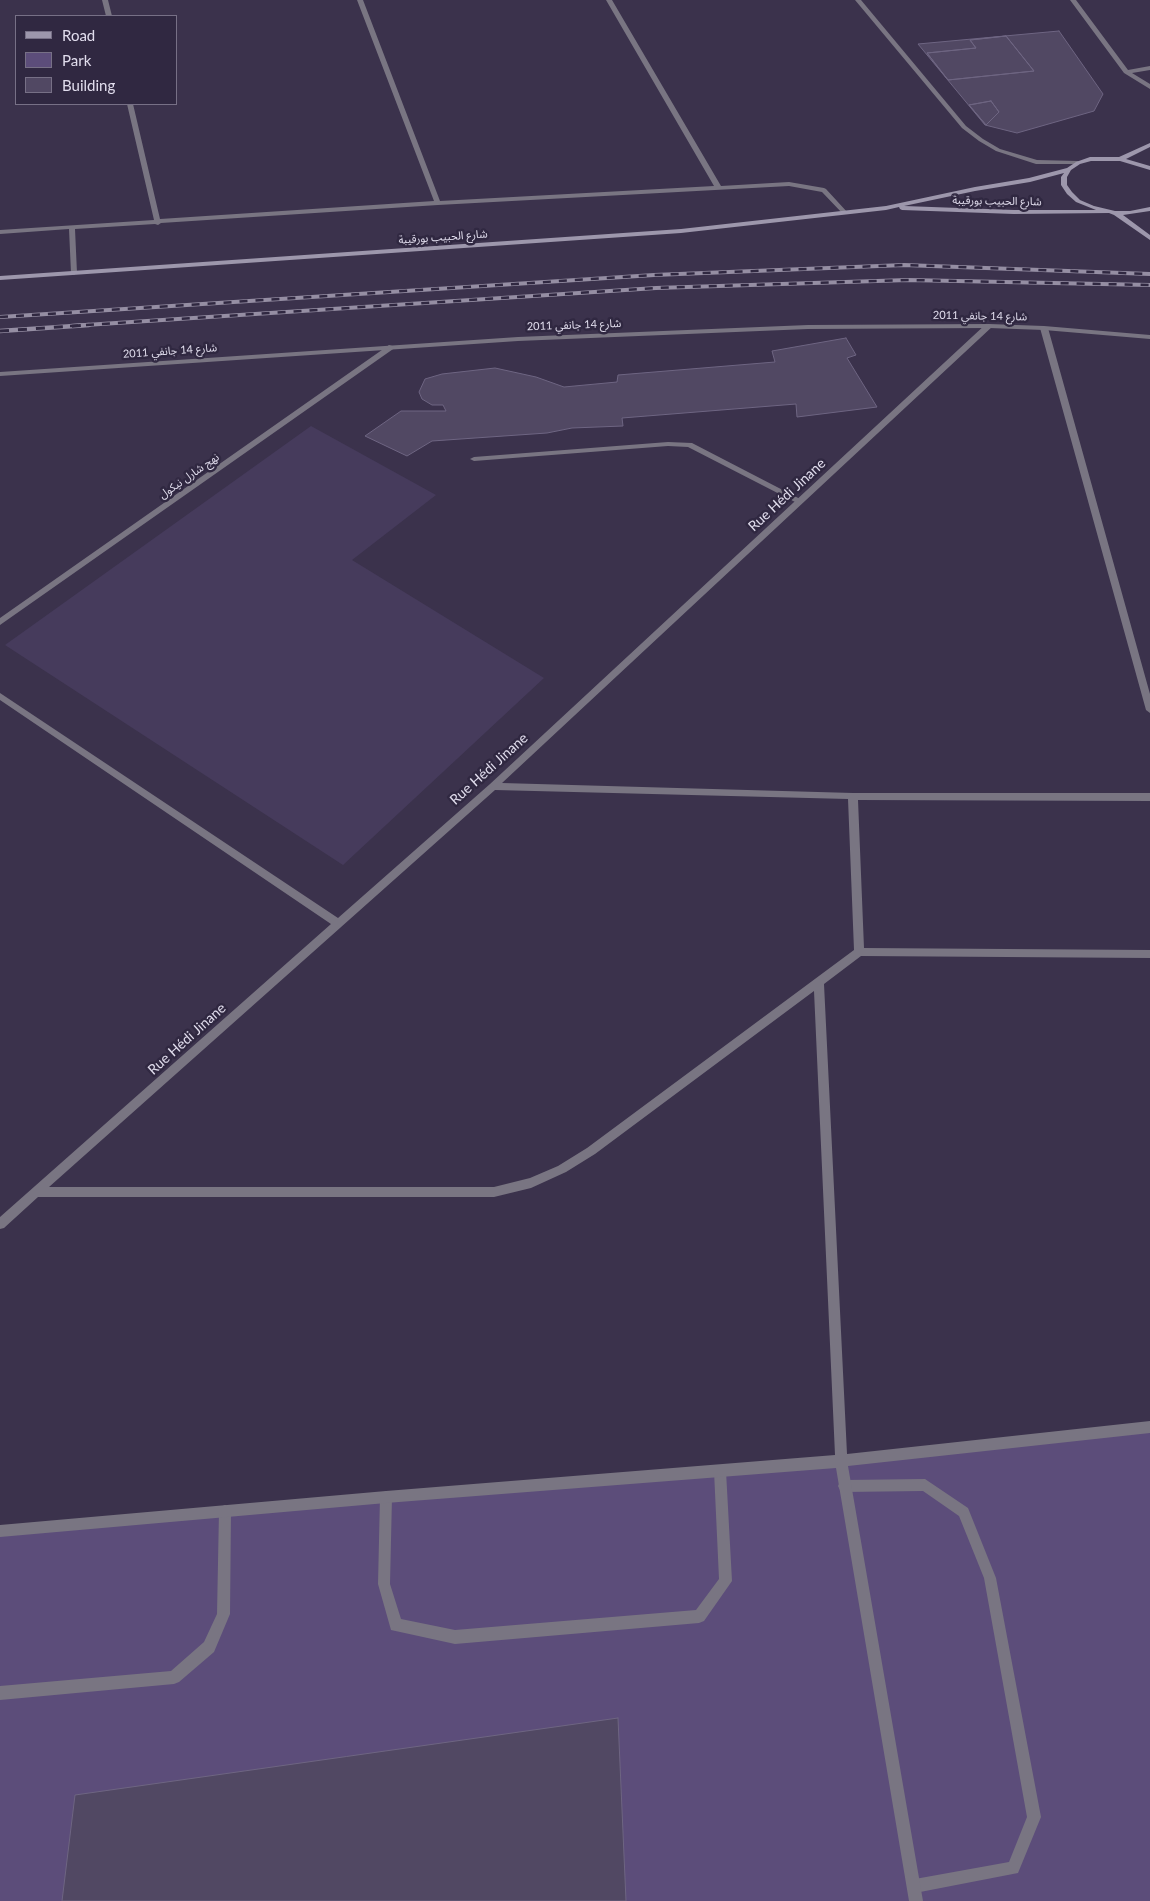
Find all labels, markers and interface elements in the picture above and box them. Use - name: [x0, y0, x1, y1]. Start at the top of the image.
- legend: [15, 15, 178, 105]
- text: Road: [62, 26, 95, 44]
- text: Park: [62, 51, 91, 69]
- text: Building: [62, 76, 115, 94]
- street label: شارع الحبيب بورقيبة: [952, 194, 1042, 208]
- street label: شارع الحبيب بورقيبة: [398, 227, 488, 247]
- street label: شارع 14 جانفي 2011: [933, 309, 1027, 323]
- street label: شارع 14 جانفي 2011: [527, 317, 621, 333]
- street label: شارع 14 جانفي 2011: [122, 341, 218, 361]
- street label: نهج شارل نيكول: [156, 450, 222, 502]
- street label: Rue Hédi Jinane: [745, 455, 829, 535]
- street label: Rue Hédi Jinane: [447, 730, 531, 808]
- street label: Rue Hédi Jinane: [145, 1000, 229, 1078]

